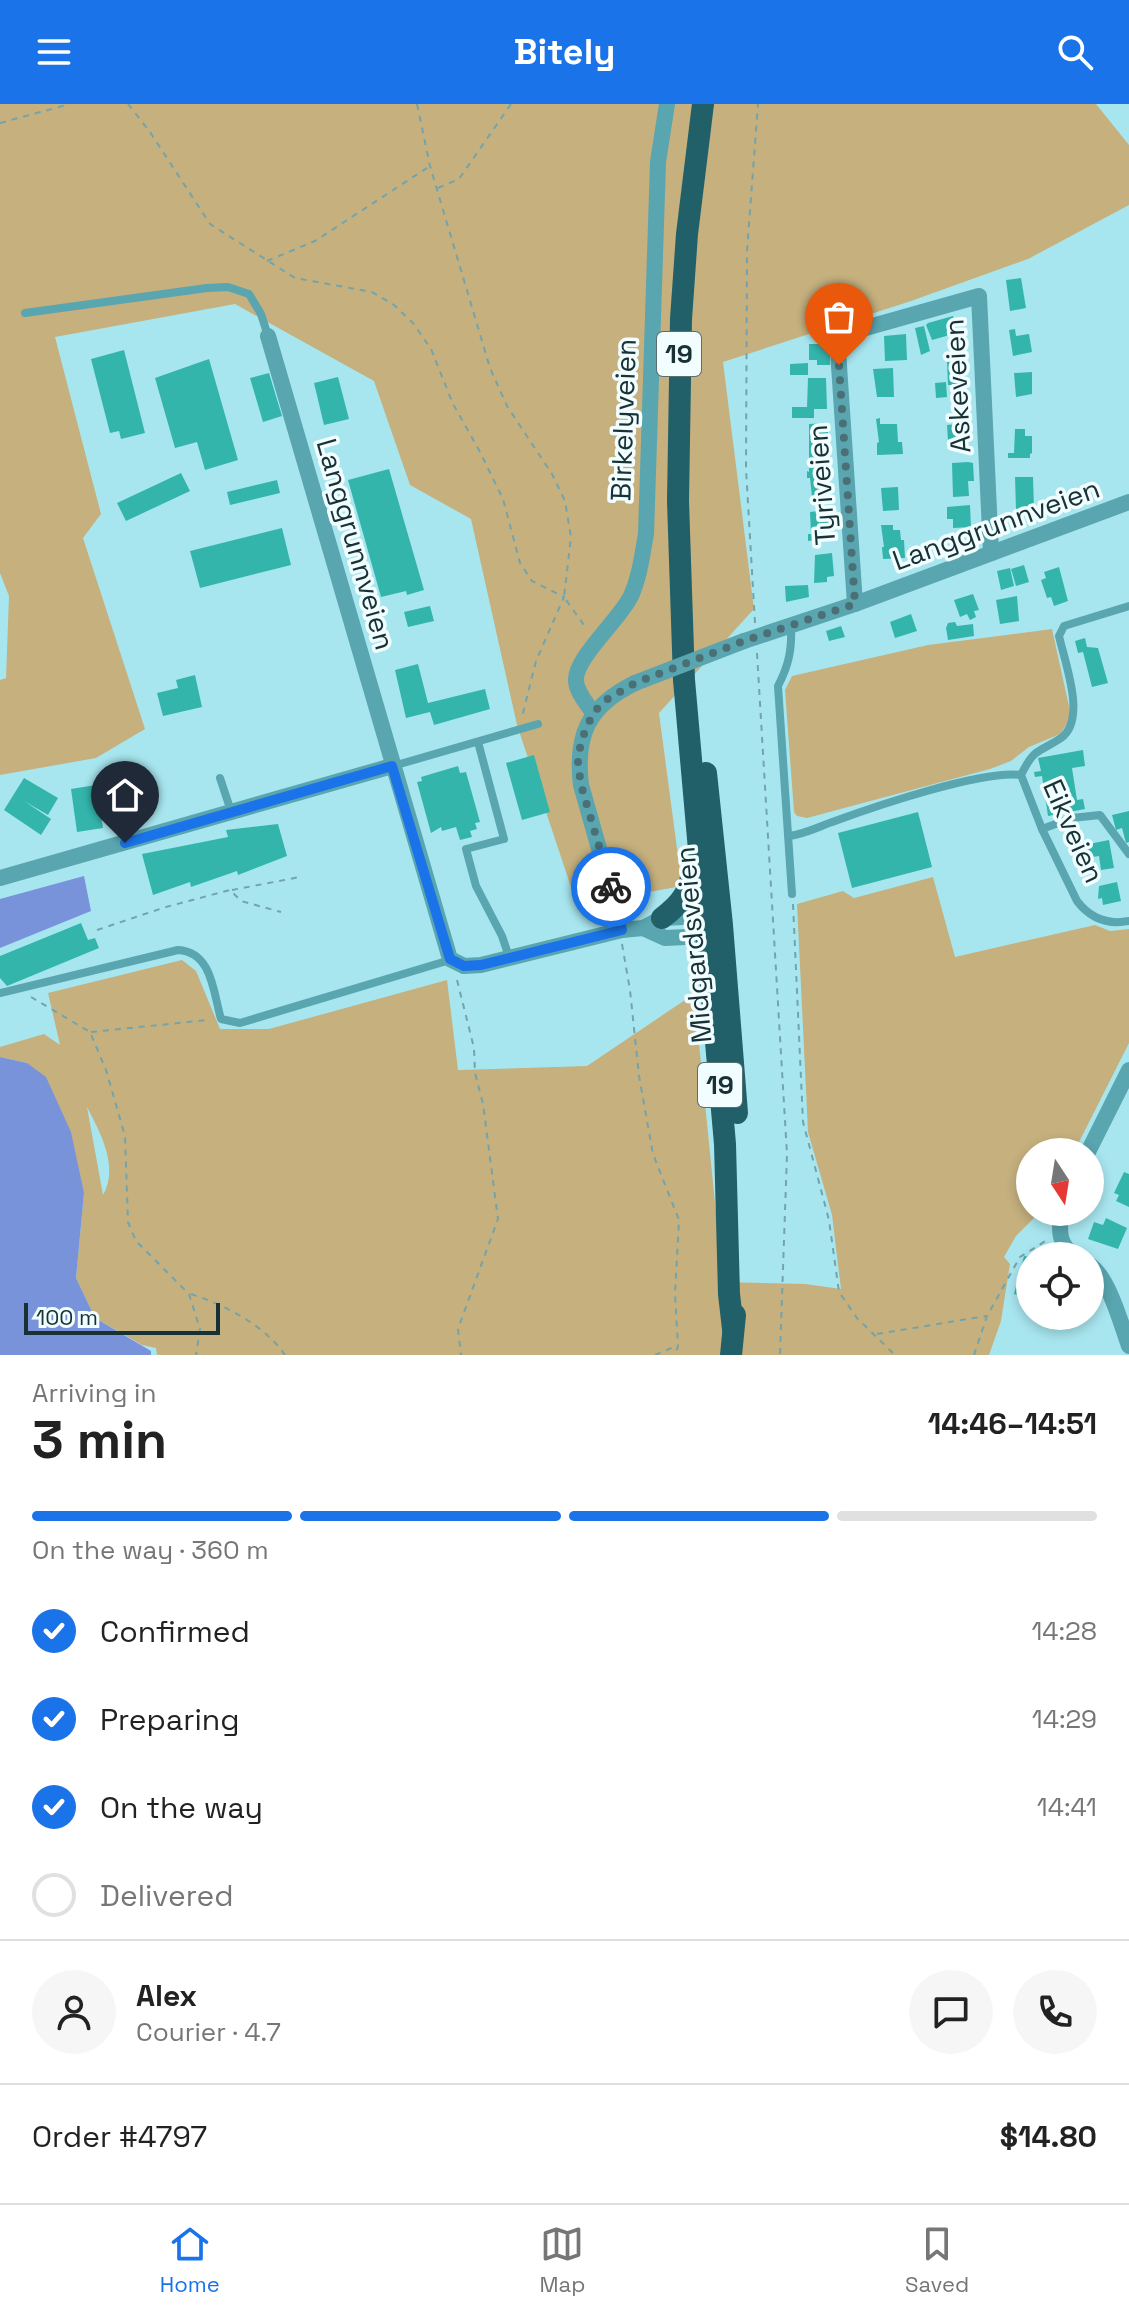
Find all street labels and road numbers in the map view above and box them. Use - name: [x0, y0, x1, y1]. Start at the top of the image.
- street label: Askeveien: [936, 318, 978, 454]
- road number: 19: [657, 332, 701, 376]
- street label: Birkelyveien: [602, 338, 644, 502]
- street label: Tyriveien: [799, 424, 843, 546]
- street label: Langgrunnveien: [309, 434, 403, 654]
- street label: Langgrunnveien: [888, 470, 1104, 578]
- street label: Eikveien: [1035, 774, 1113, 888]
- street label: Midgardsveien: [666, 845, 720, 1045]
- road number: 19: [698, 1063, 742, 1107]

